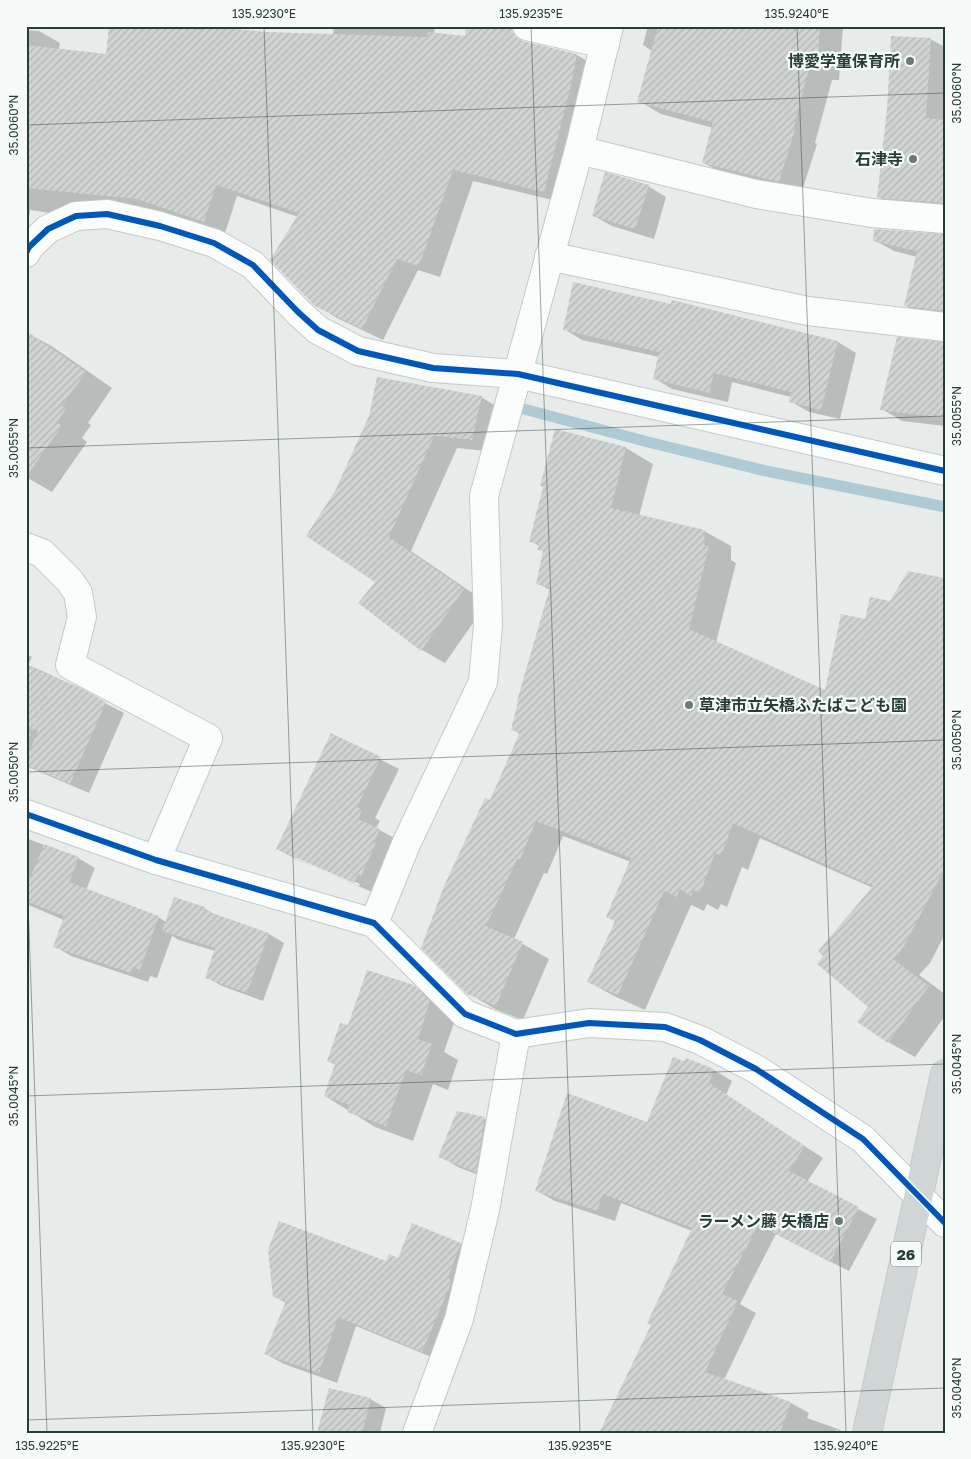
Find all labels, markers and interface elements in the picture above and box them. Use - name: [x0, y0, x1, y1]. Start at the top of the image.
- text: 135.9230°E: [232, 6, 296, 21]
- text: 135.9235°E: [499, 6, 563, 21]
- text: 135.9240°E: [765, 6, 829, 21]
- place label: 博愛学童保育所: [788, 51, 900, 71]
- marker: 博愛学童保育所: [904, 55, 916, 67]
- text: 35.0060°N: [949, 63, 964, 123]
- text: 35.0060°N: [6, 95, 21, 155]
- place label: 石津寺: [855, 149, 903, 169]
- marker: 石津寺: [907, 153, 919, 165]
- text: 35.0055°N: [949, 386, 964, 446]
- text: 35.0055°N: [6, 418, 21, 478]
- place label: 草津市立矢橋ふたばこども園: [699, 695, 907, 715]
- marker: 草津市立矢橋ふたばこども園: [683, 699, 695, 711]
- text: 35.0050°N: [949, 710, 964, 770]
- text: 35.0050°N: [6, 742, 21, 802]
- text: 35.0045°N: [949, 1034, 964, 1094]
- text: 35.0045°N: [6, 1066, 21, 1126]
- place label: ラーメン藤 矢橋店: [698, 1211, 829, 1231]
- marker: ラーメン藤 矢橋店: [833, 1215, 845, 1227]
- road number: 26: [891, 1242, 921, 1266]
- text: 35.0040°N: [949, 1357, 964, 1419]
- text: 135.9225°E: [15, 1438, 79, 1453]
- text: 135.9230°E: [281, 1438, 345, 1453]
- text: 135.9235°E: [548, 1438, 612, 1453]
- text: 135.9240°E: [814, 1438, 878, 1453]

